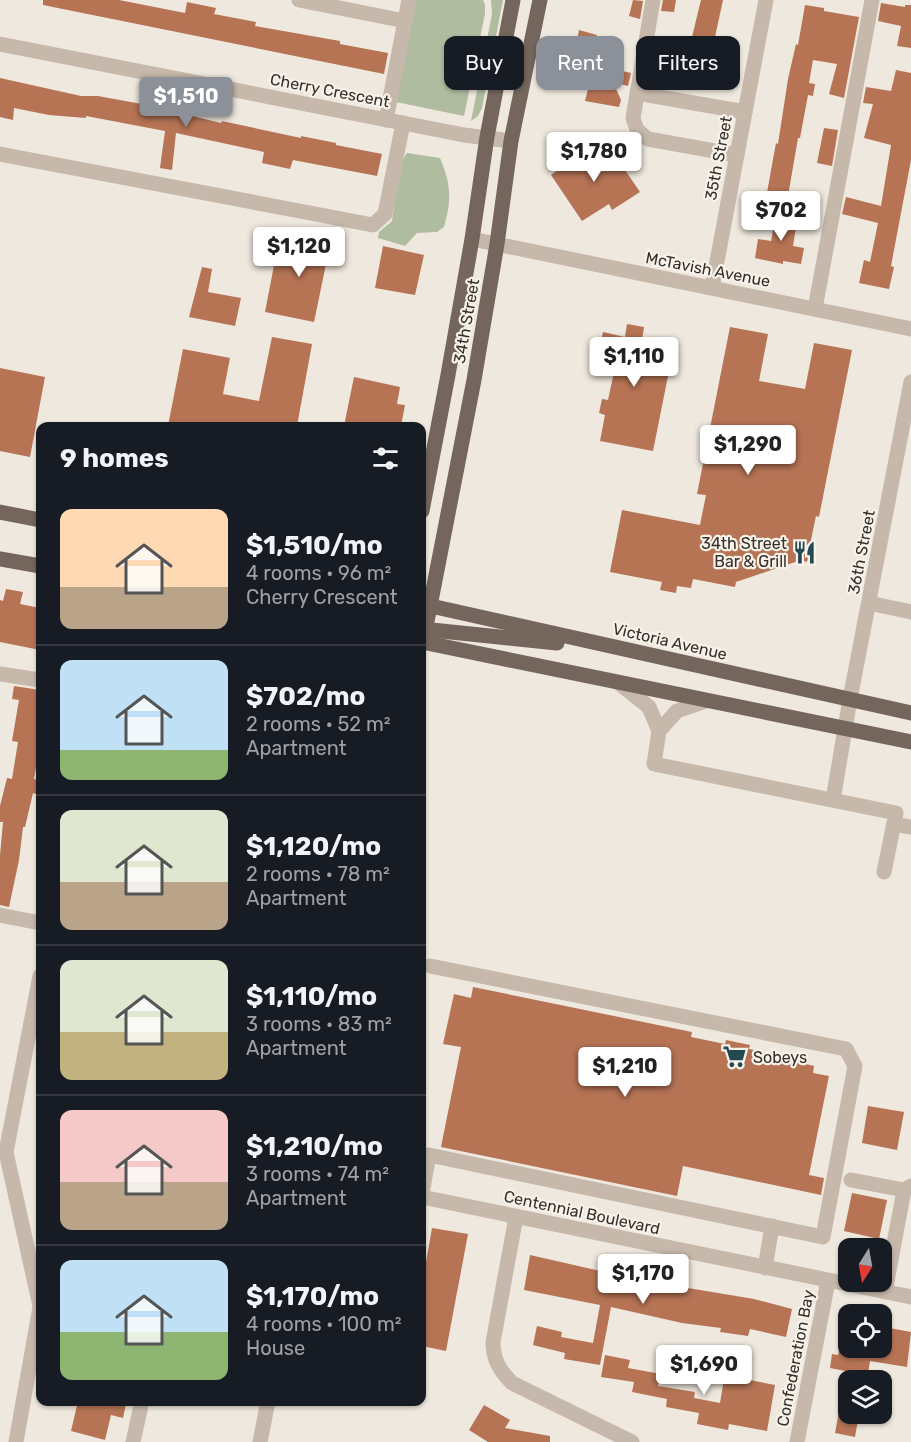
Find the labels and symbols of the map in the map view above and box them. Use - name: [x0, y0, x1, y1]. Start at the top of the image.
- street label: Cherry Crescent: [269, 70, 391, 111]
- pin: $1,510: [137, 77, 235, 128]
- street label: 35th Street: [701, 114, 736, 202]
- pin: $1,780: [545, 132, 643, 183]
- pin: $702: [745, 191, 817, 242]
- pin: $1,120: [250, 227, 348, 278]
- street label: McTavish Avenue: [644, 248, 772, 291]
- street label: 34th Street: [450, 277, 483, 365]
- pin: $1,110: [585, 337, 683, 388]
- pin: $1,290: [699, 425, 797, 476]
- street label: 36th Street: [844, 508, 879, 596]
- place label: 34th Street Bar & Grill: [701, 534, 787, 571]
- restaurant icon: 34th Street Bar & Grill: [792, 539, 818, 565]
- street label: Victoria Avenue: [611, 619, 729, 664]
- supermarket icon: Sobeys: [722, 1044, 748, 1070]
- pin: $1,210: [576, 1047, 674, 1098]
- place label: Sobeys: [753, 1048, 807, 1067]
- street label: Centennial Boulevard: [502, 1187, 662, 1238]
- north arrow: [838, 1238, 892, 1292]
- pin: $1,170: [594, 1254, 692, 1305]
- street label: Confederation Bay: [773, 1288, 818, 1428]
- pin: $1,690: [655, 1345, 753, 1396]

